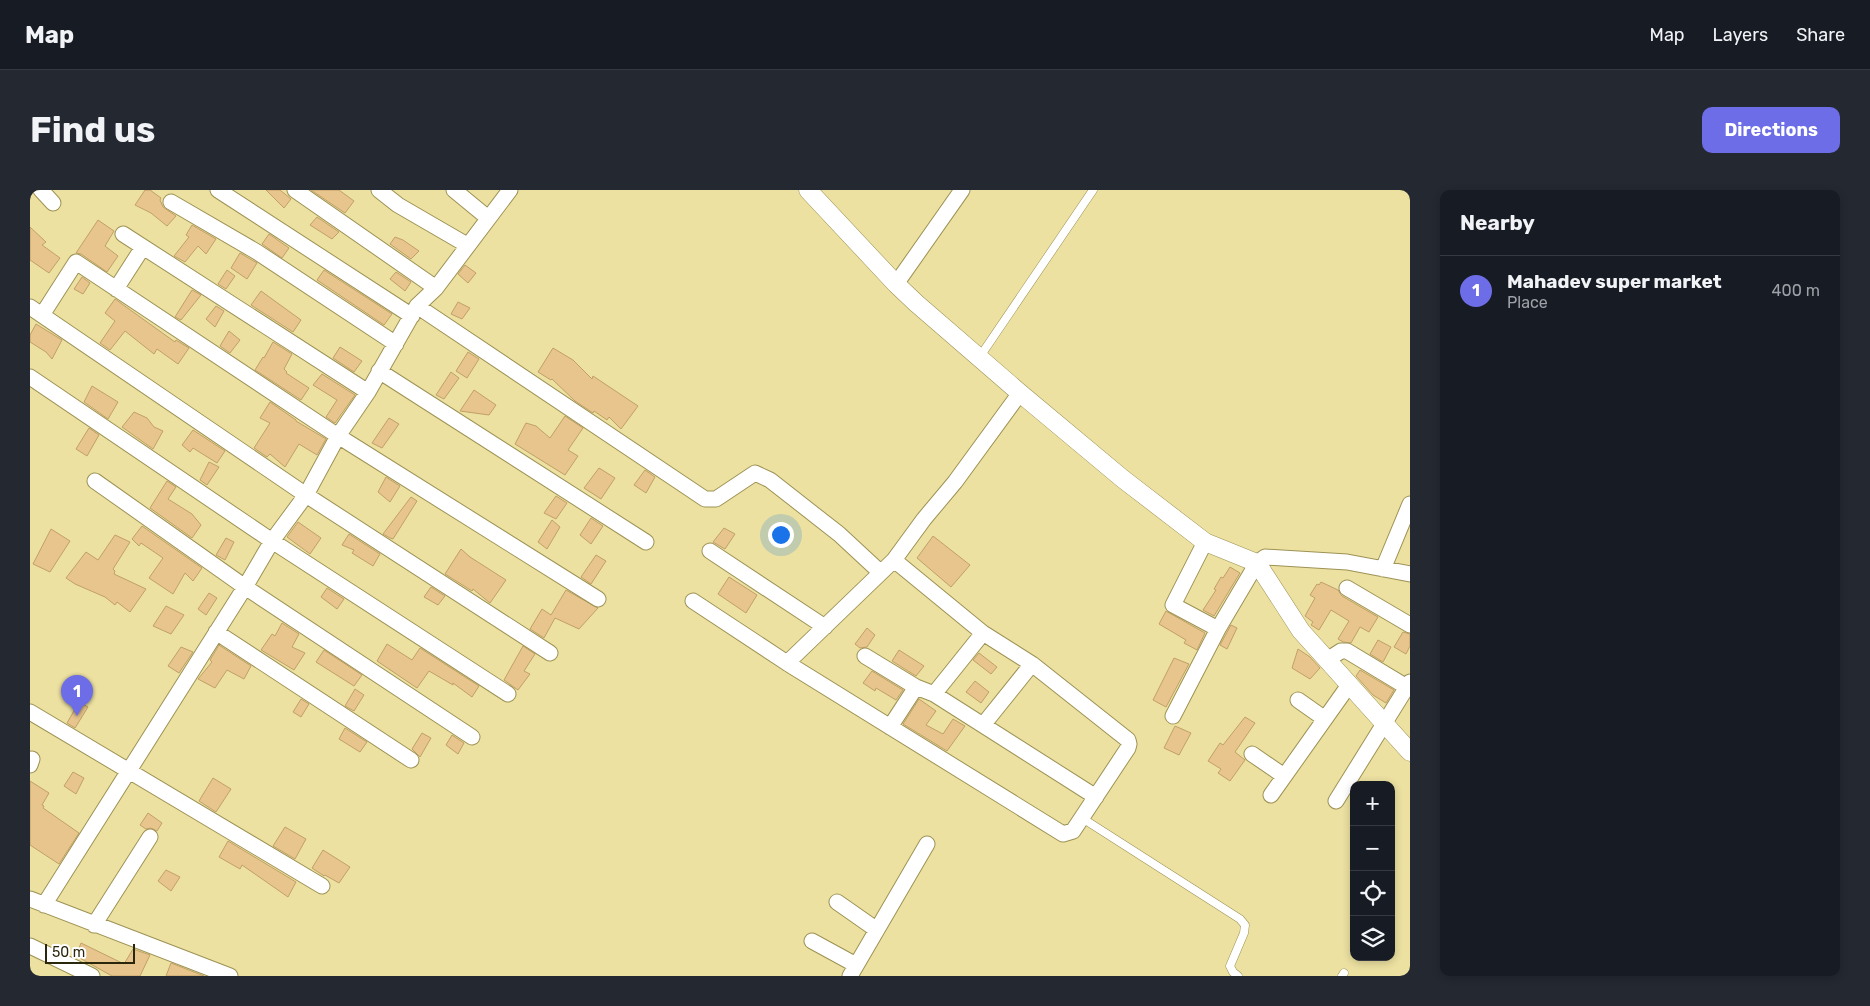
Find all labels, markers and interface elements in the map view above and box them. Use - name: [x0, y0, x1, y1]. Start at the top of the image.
- text: Map: [25, 21, 74, 49]
- text: Map: [1650, 24, 1685, 46]
- text: Layers: [1713, 24, 1768, 46]
- text: Share: [1796, 24, 1845, 46]
- button: Directions: [1702, 107, 1840, 153]
- text: Find us: [30, 109, 155, 151]
- text: Nearby: [1460, 210, 1535, 235]
- text: Mahadev super market: [1507, 270, 1722, 293]
- text: 1: [1472, 281, 1480, 300]
- text: 400 m: [1772, 281, 1820, 300]
- text: Place: [1507, 293, 1548, 312]
- your location: [768, 522, 794, 548]
- pin: 1: [61, 675, 93, 716]
- map controls: [1350, 781, 1395, 961]
- button: +: [1350, 781, 1395, 826]
- button: −: [1350, 826, 1395, 871]
- button: locate: [1350, 871, 1395, 916]
- button: layers: [1350, 916, 1395, 961]
- scale bar: [45, 941, 135, 964]
- text: 50 m: [52, 944, 85, 961]

